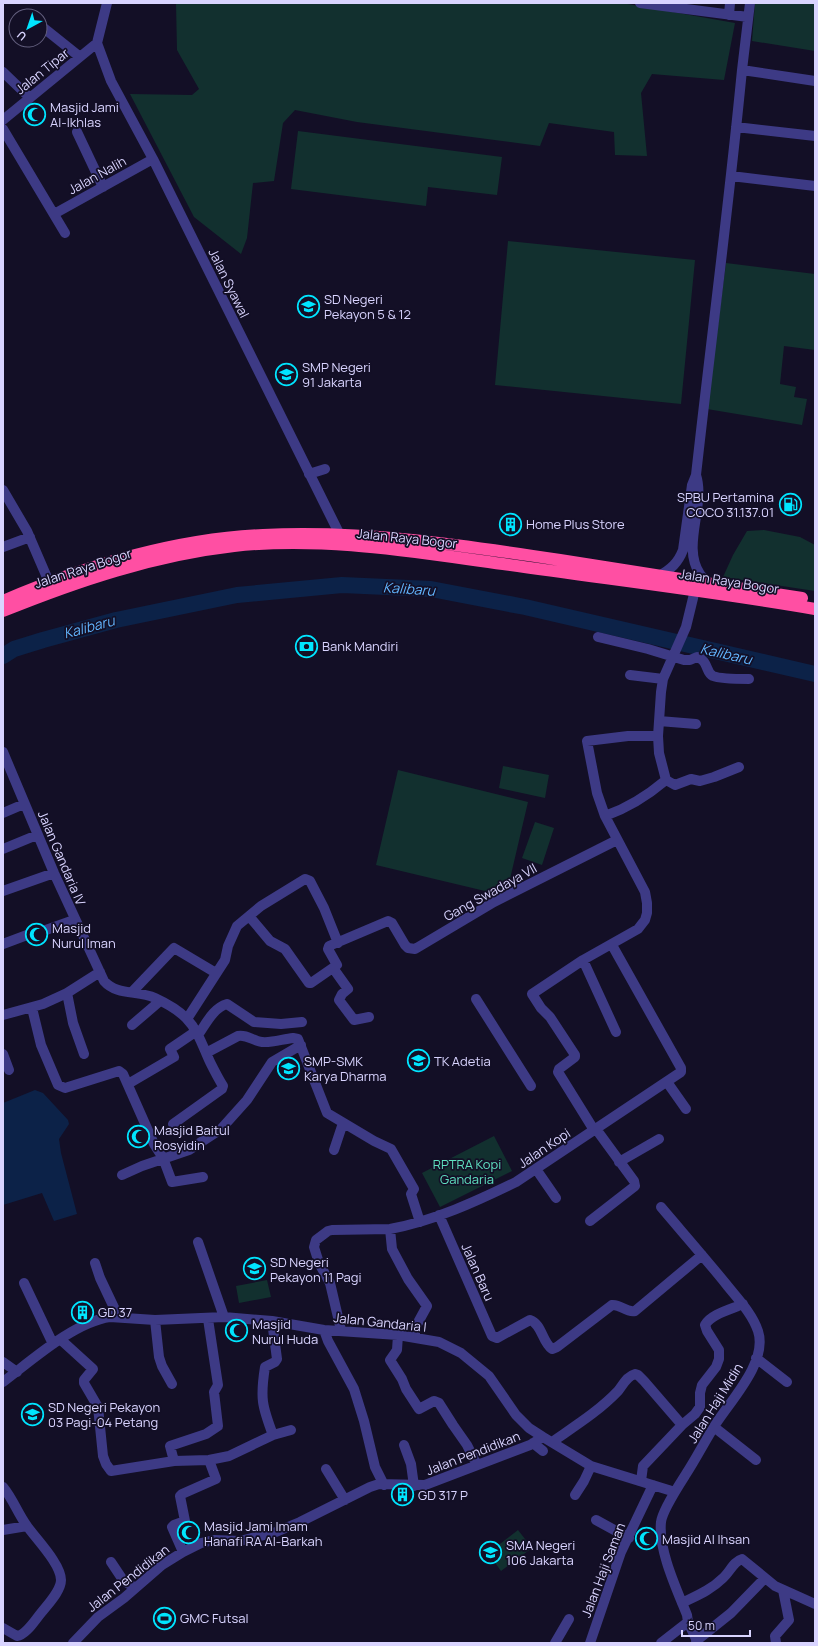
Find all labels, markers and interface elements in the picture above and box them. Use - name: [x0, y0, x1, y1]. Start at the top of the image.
- north arrow: [8, 8, 48, 48]
- text: U: [13, 28, 29, 44]
- street label: Jalan Tipar: [11, 44, 73, 98]
- place label: Masjid Jami Al-Ikhlas: [50, 98, 119, 131]
- mosque icon: Masjid Jami Al-Ikhlas: [22, 101, 48, 127]
- street label: Jalan Nalih: [65, 152, 129, 198]
- street label: Jalan Syawal: [204, 245, 254, 321]
- place label: SD Negeri Pekayon 5 & 12: [324, 290, 411, 323]
- school or university icon: SD Negeri Pekayon 5 & 12: [295, 293, 321, 319]
- place label: SMP Negeri 91 Jakarta: [302, 358, 371, 391]
- school or university icon: SMP Negeri 91 Jakarta: [273, 361, 299, 387]
- place label: SPBU Pertamina COCO 31.137.01: [677, 488, 774, 521]
- fuel station icon: SPBU Pertamina COCO 31.137.01: [777, 491, 803, 517]
- building icon: Home Plus Store: [498, 511, 524, 537]
- place label: Home Plus Store: [526, 515, 625, 533]
- street label: Jalan Raya Bogor: [356, 524, 458, 552]
- street label: Jalan Raya Bogor: [32, 544, 134, 592]
- street label: Jalan Raya Bogor: [678, 564, 781, 598]
- water label: Kalibaru: [382, 577, 437, 600]
- water label: Kalibaru: [61, 610, 118, 642]
- bank icon: Bank Mandiri: [293, 633, 319, 659]
- place label: Bank Mandiri: [322, 637, 398, 655]
- water label: Kalibaru: [699, 638, 755, 669]
- street label: Jalan Gandaria IV: [34, 808, 90, 908]
- street label: Gang Swadaya VII: [440, 859, 540, 925]
- place label: Masjid Nurul Iman: [52, 919, 116, 952]
- mosque icon: Masjid Nurul Iman: [23, 922, 49, 948]
- school or university icon: TK Adetia: [405, 1048, 431, 1074]
- place label: SMP-SMK Karya Dharma: [304, 1052, 387, 1085]
- place label: TK Adetia: [434, 1052, 491, 1070]
- school or university icon: SMP-SMK Karya Dharma: [276, 1055, 302, 1081]
- place label: Masjid Baitul Rosyidin: [154, 1121, 230, 1154]
- mosque icon: Masjid Baitul Rosyidin: [126, 1124, 152, 1150]
- street label: Jalan Kopi: [514, 1124, 574, 1172]
- park label: RPTRA Kopi Gandaria: [433, 1155, 501, 1188]
- street label: Jalan Baru: [457, 1240, 499, 1304]
- place label: SD Negeri Pekayon 11 Pagi: [270, 1253, 362, 1286]
- school or university icon: SD Negeri Pekayon 11 Pagi: [242, 1256, 268, 1282]
- building icon: GD 37: [70, 1299, 96, 1325]
- place label: GD 37: [98, 1303, 132, 1321]
- street label: Jalan Gandaria I: [333, 1308, 427, 1336]
- place label: Masjid Nurul Huda: [252, 1315, 318, 1348]
- mosque icon: Masjid Nurul Huda: [223, 1318, 249, 1344]
- street label: Jalan Haji Midin: [683, 1360, 747, 1446]
- place label: SD Negeri Pekayon 03 Pagi-04 Petang: [48, 1398, 160, 1431]
- school or university icon: SD Negeri Pekayon 03 Pagi-04 Petang: [20, 1401, 46, 1427]
- street label: Jalan Pendidikan: [423, 1427, 523, 1479]
- building icon: GD 317 P: [389, 1482, 415, 1508]
- place label: GD 317 P: [418, 1486, 468, 1504]
- place label: Masjid Jami Imam Hanafi RA Al-Barkah: [204, 1517, 323, 1550]
- mosque icon: Masjid Jami Imam Hanafi RA Al-Barkah: [175, 1520, 201, 1546]
- street label: Jalan Haji Saman: [577, 1520, 629, 1620]
- mosque icon: Masjid Al Ihsan: [633, 1526, 659, 1552]
- place label: Masjid Al Ihsan: [662, 1530, 750, 1548]
- place label: SMA Negeri 106 Jakarta: [506, 1536, 575, 1569]
- school or university icon: SMA Negeri 106 Jakarta: [478, 1539, 504, 1565]
- street label: Jalan Pendidikan: [83, 1540, 173, 1616]
- sports icon: GMC Futsal: [152, 1605, 178, 1631]
- place label: GMC Futsal: [180, 1609, 249, 1627]
- scale bar: [682, 1612, 750, 1638]
- text: 50 m: [688, 1617, 715, 1634]

